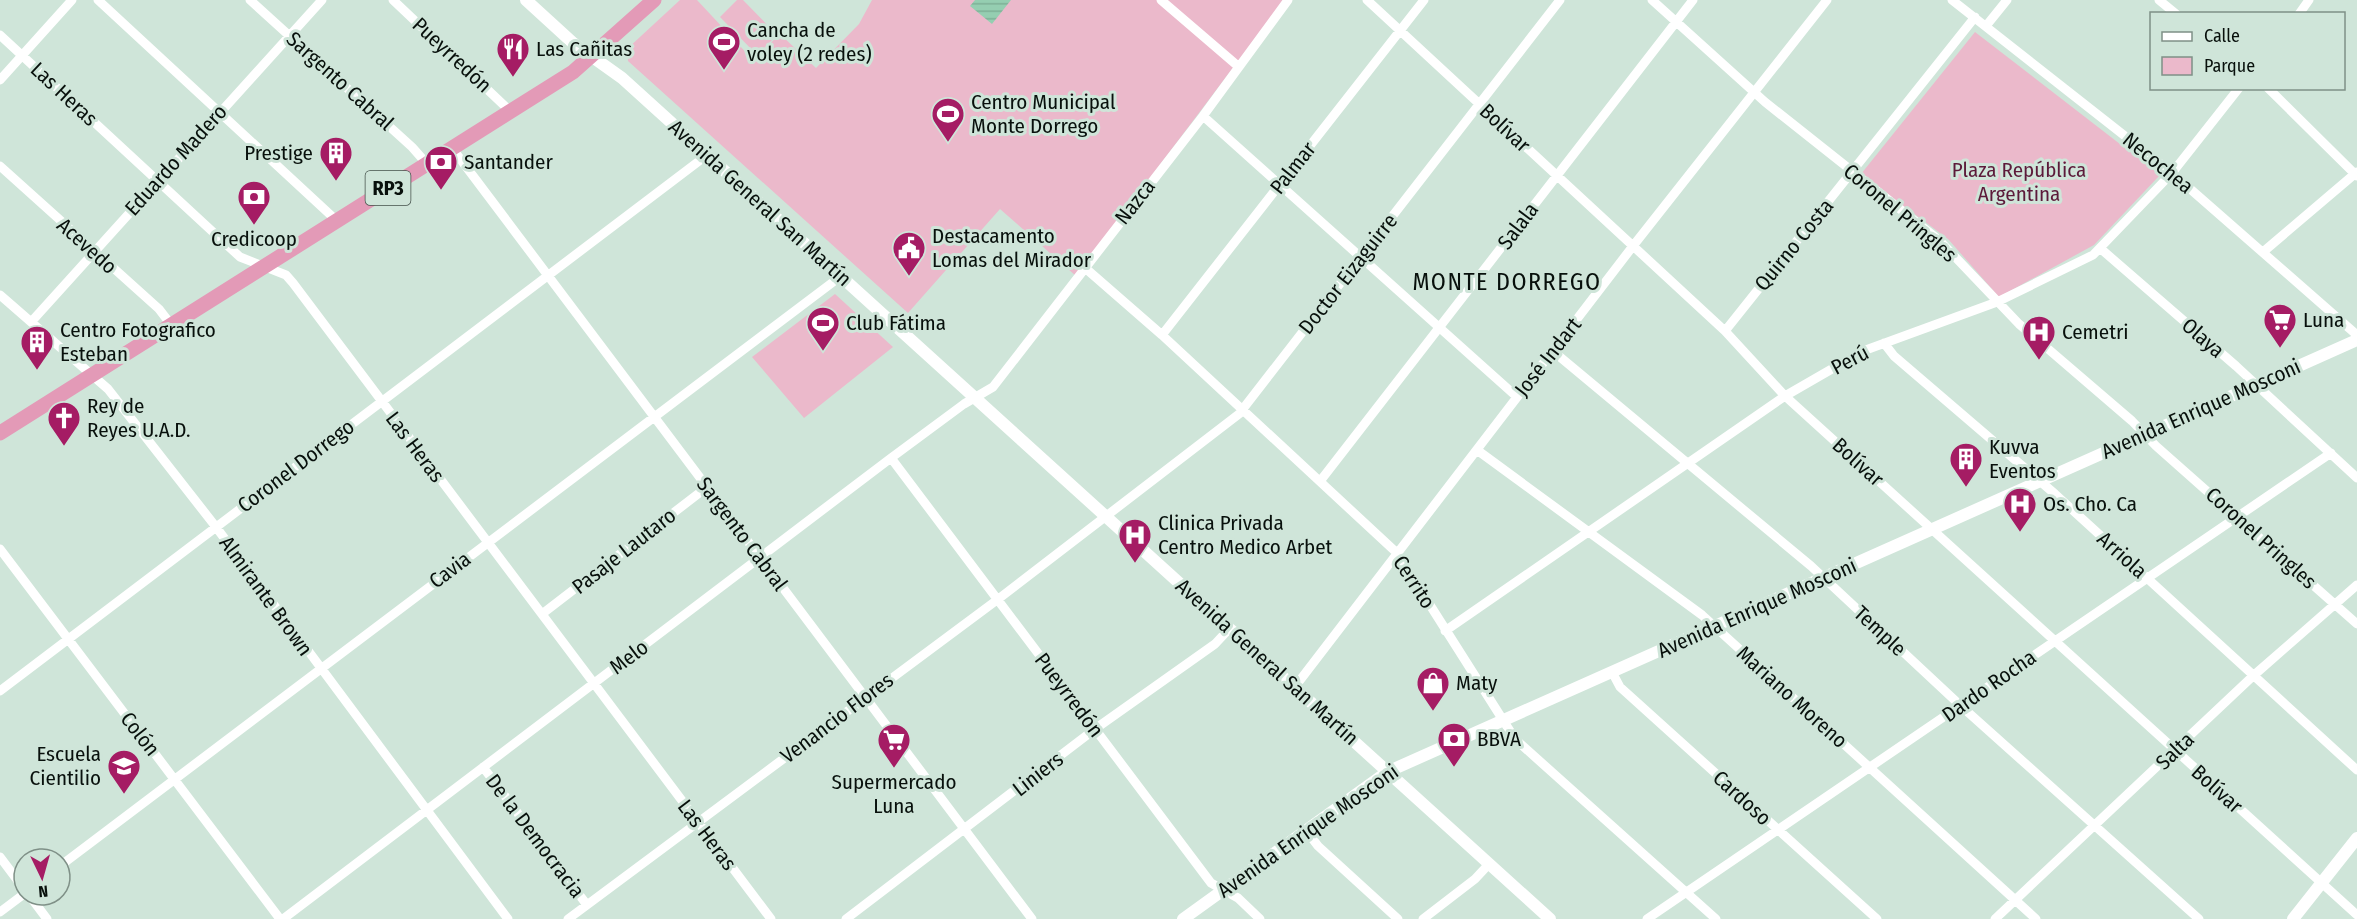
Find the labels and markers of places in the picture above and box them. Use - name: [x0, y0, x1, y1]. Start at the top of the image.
- place label: Cancha de voley (2 redes): [747, 17, 872, 67]
- sports icon: Cancha de voley (2 redes): [706, 24, 742, 71]
- restaurant icon: Las Cañitas: [495, 31, 531, 78]
- place label: Las Cañitas: [536, 36, 632, 62]
- place label: Centro Municipal Monte Dorrego: [971, 89, 1116, 139]
- sports icon: Centro Municipal Monte Dorrego: [930, 96, 966, 143]
- building icon: Prestige: [318, 135, 354, 182]
- place label: Prestige: [244, 140, 313, 166]
- bank icon: Santander: [423, 144, 459, 191]
- place label: Santander: [464, 149, 553, 175]
- bank icon: Credicoop: [236, 179, 272, 226]
- place label: Destacamento Lomas del Mirador: [932, 223, 1092, 273]
- place label: Credicoop: [211, 226, 297, 252]
- public building icon: Destacamento Lomas del Mirador: [891, 230, 927, 277]
- supermarket icon: Luna: [2262, 302, 2298, 349]
- sports icon: Club Fátima: [805, 305, 841, 352]
- place label: Luna: [2303, 307, 2344, 333]
- place label: Club Fátima: [846, 310, 946, 336]
- hospital icon: Cemetri: [2021, 314, 2057, 361]
- place label: Centro Fotografico Esteban: [60, 317, 216, 367]
- place label: Cemetri: [2062, 319, 2129, 345]
- building icon: Centro Fotografico Esteban: [19, 324, 55, 371]
- place label: Rey de Reyes U.A.D.: [87, 393, 190, 443]
- church icon: Rey de Reyes U.A.D.: [46, 400, 82, 447]
- place label: Kuvva Eventos: [1989, 434, 2056, 484]
- building icon: Kuvva Eventos: [1948, 441, 1984, 488]
- hospital icon: Os. Cho. Ca: [2002, 486, 2038, 533]
- place label: Os. Cho. Ca: [2043, 491, 2137, 517]
- place label: Clinica Privada Centro Medico Arbet: [1158, 510, 1333, 560]
- hospital icon: Clinica Privada Centro Medico Arbet: [1117, 517, 1153, 564]
- shop icon: Maty: [1415, 665, 1451, 712]
- place label: Maty: [1456, 670, 1498, 696]
- bank icon: BBVA: [1436, 721, 1472, 768]
- supermarket icon: Supermercado Luna: [876, 722, 912, 769]
- place label: BBVA: [1477, 726, 1521, 752]
- place label: Escuela Cientilio: [30, 741, 101, 791]
- school or university icon: Escuela Cientilio: [106, 748, 142, 795]
- place label: Supermercado Luna: [832, 769, 956, 819]

